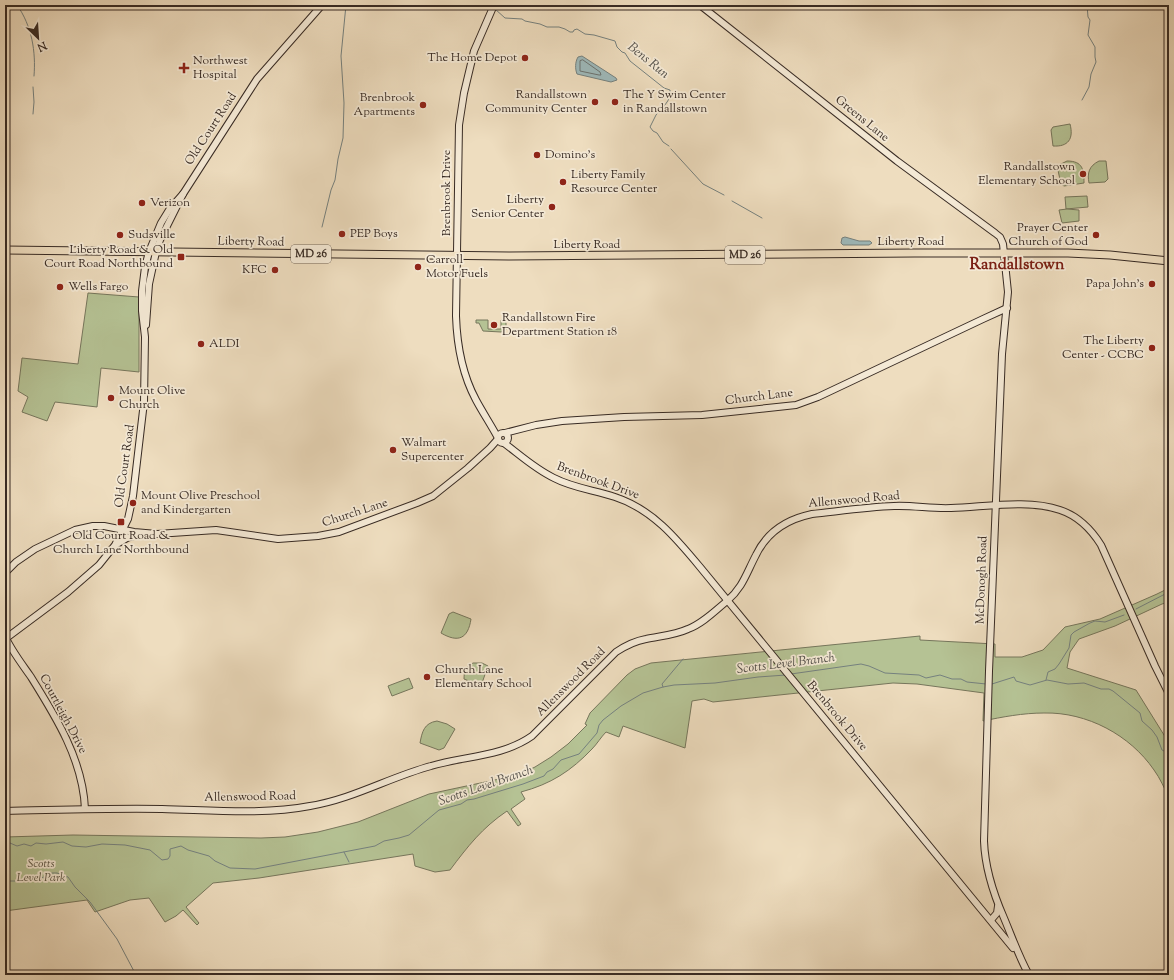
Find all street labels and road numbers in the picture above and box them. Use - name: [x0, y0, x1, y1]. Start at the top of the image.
- street label: Old Court Road: [181, 89, 241, 169]
- street label: Greens Lane: [831, 91, 893, 147]
- street label: Brenbrook Drive: [438, 149, 456, 236]
- street label: Liberty Road: [217, 232, 285, 252]
- street label: Liberty Road: [878, 233, 945, 251]
- street label: Liberty Road: [554, 236, 621, 254]
- road number: MD 26: [291, 245, 331, 263]
- road number: MD 26: [725, 246, 765, 264]
- street label: Church Lane: [724, 384, 794, 410]
- street label: Old Court Road: [110, 423, 140, 509]
- street label: Brenbrook Drive: [554, 458, 642, 504]
- street label: Allenswood Road: [807, 487, 901, 513]
- street label: Church Lane: [320, 494, 391, 532]
- street label: McDonogh Road: [971, 535, 993, 624]
- street label: Allenswood Road: [532, 643, 610, 721]
- street label: Courtleigh Drive: [34, 671, 92, 757]
- street label: Brenbrook Drive: [802, 677, 872, 755]
- street label: Allenswood Road: [204, 787, 296, 807]

